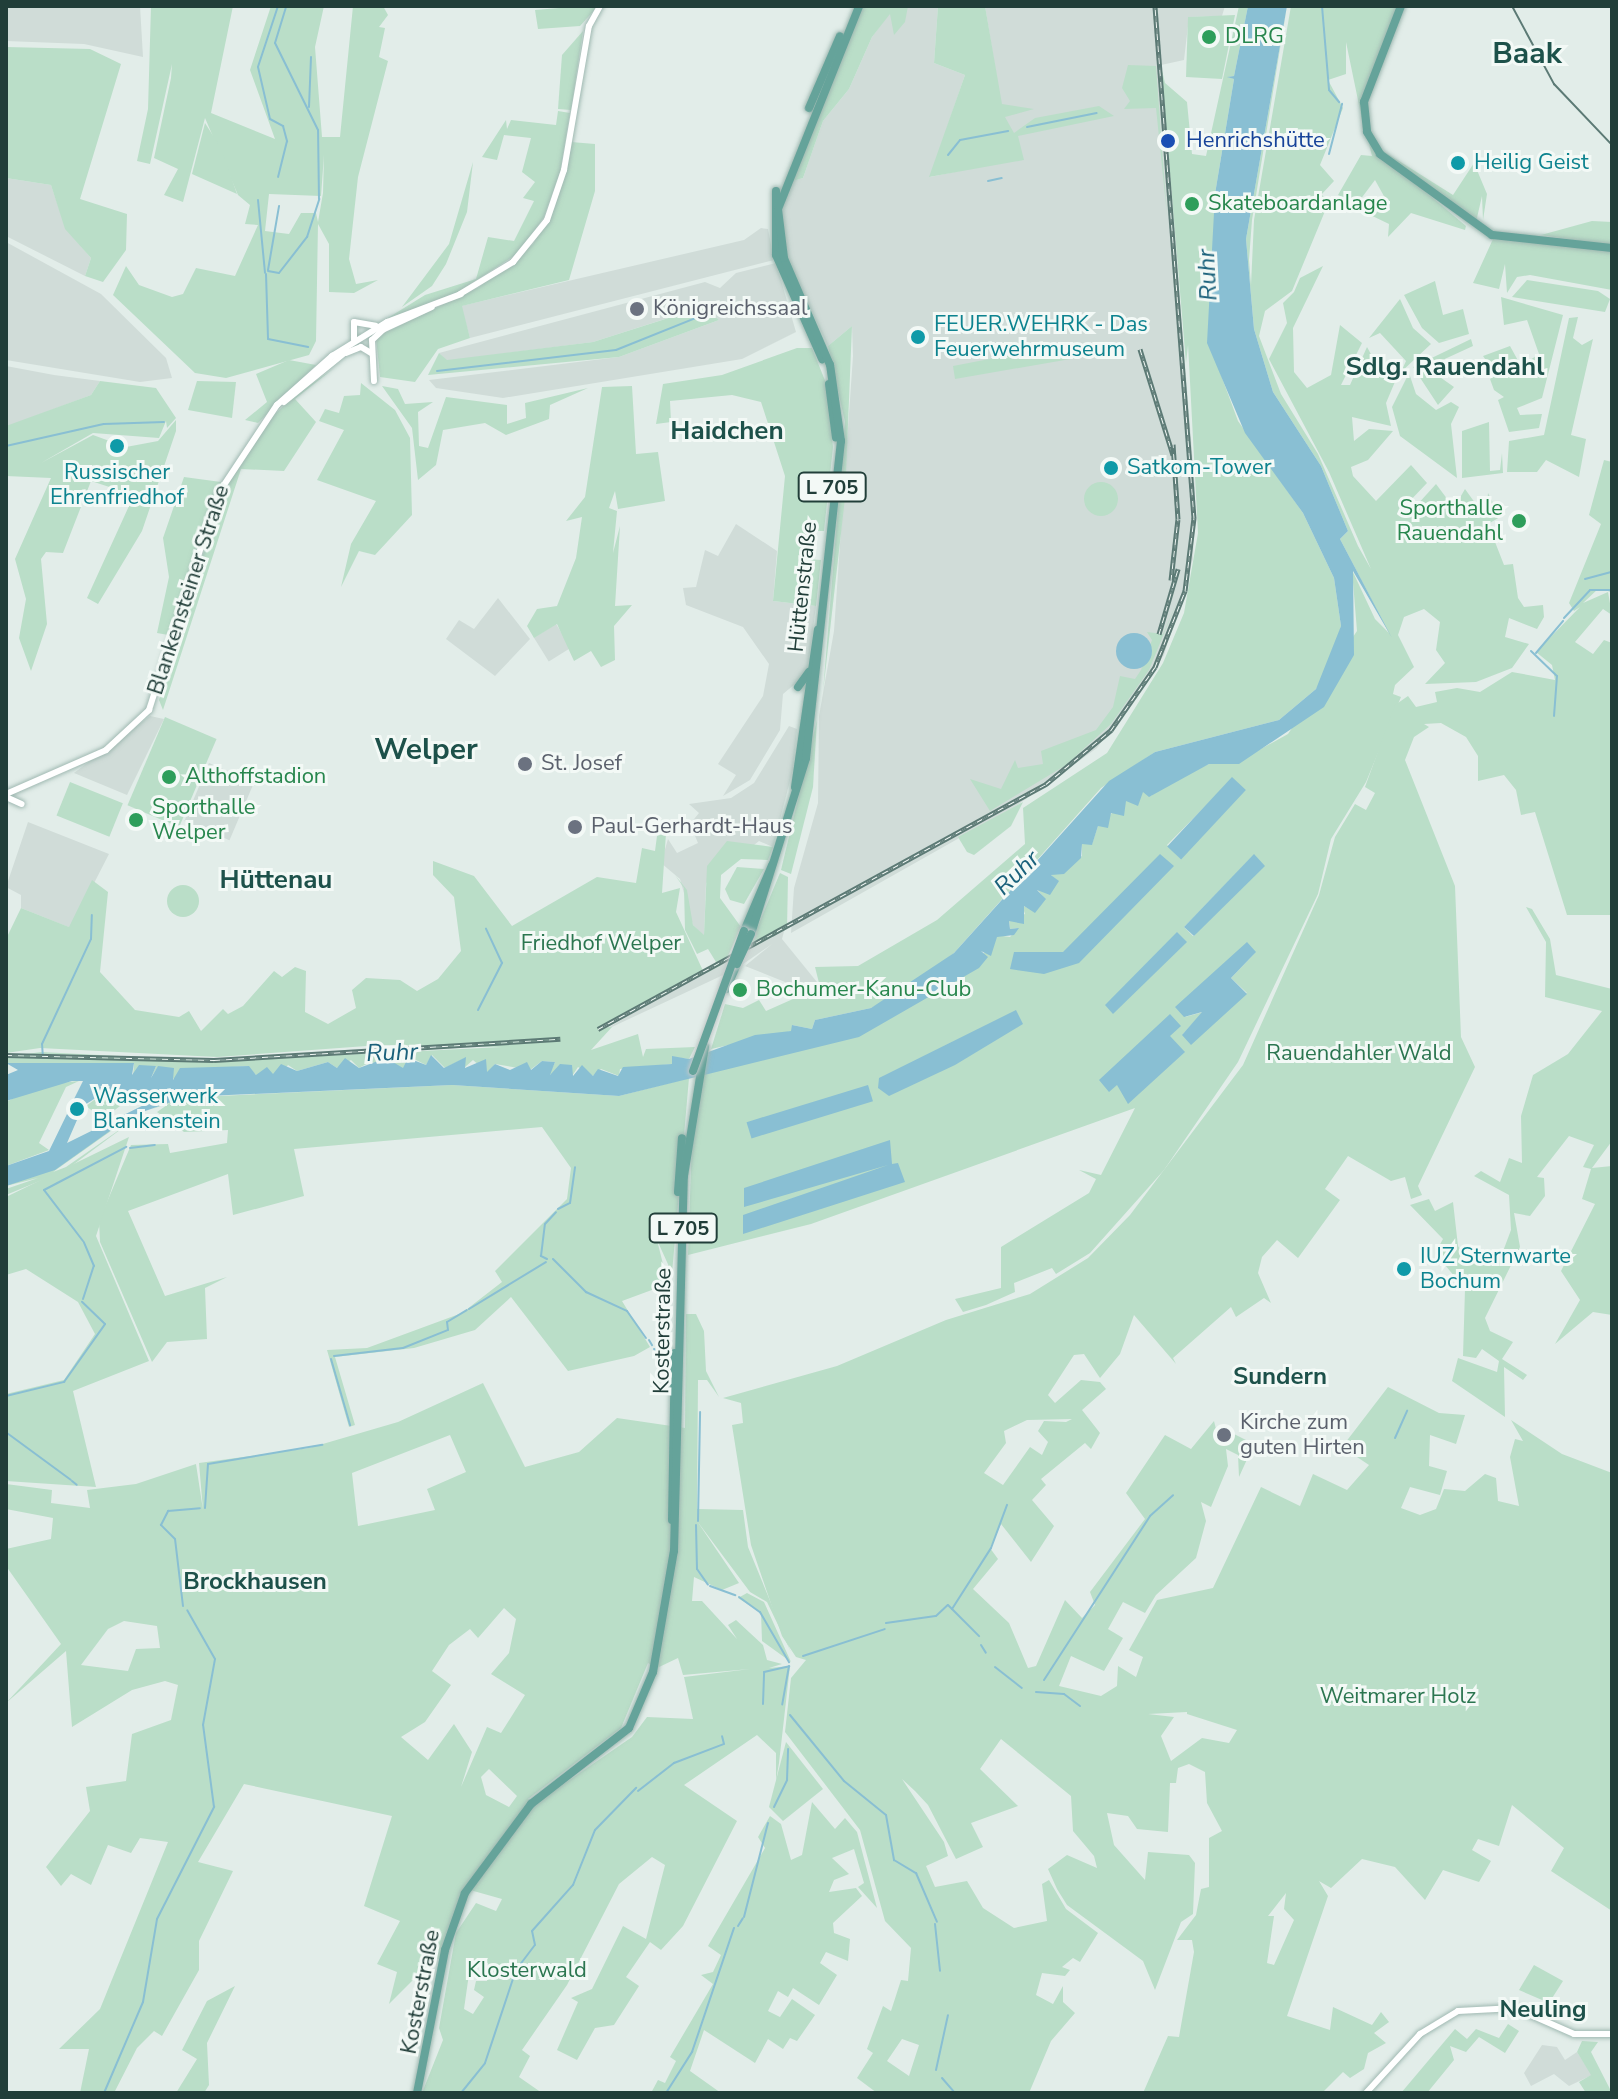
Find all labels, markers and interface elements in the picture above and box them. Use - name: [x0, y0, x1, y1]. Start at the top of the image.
- place label: DLRG: [1225, 24, 1284, 50]
- marker: DLRG: [1200, 28, 1218, 46]
- district label: Baak: [1492, 36, 1562, 72]
- place label: Henrichshütte: [1186, 128, 1325, 154]
- marker: Henrichshütte: [1157, 130, 1179, 152]
- place label: Heilig Geist: [1474, 150, 1589, 176]
- marker: Heilig Geist: [1449, 154, 1467, 172]
- place label: Skateboardanlage: [1208, 191, 1388, 217]
- marker: Skateboardanlage: [1183, 195, 1201, 213]
- water label: Ruhr: [1192, 248, 1224, 302]
- place label: Königreichssaal: [653, 296, 807, 322]
- marker: Königreichssaal: [628, 300, 646, 318]
- place label: FEUER.WEHRK - Das Feuerwehrmuseum: [934, 311, 1148, 362]
- marker: FEUER.WEHRK - Das Feuerwehrmuseum: [909, 328, 927, 346]
- district label: Sdlg. Rauendahl: [1346, 351, 1544, 383]
- district label: Haidchen: [670, 415, 784, 447]
- marker: Russischer Ehrenfriedhof: [108, 437, 126, 455]
- place label: Satkom-Tower: [1127, 455, 1272, 481]
- place label: Russischer Ehrenfriedhof: [50, 459, 184, 510]
- marker: Satkom-Tower: [1102, 459, 1120, 477]
- road number: L 705: [796, 471, 868, 503]
- street label: Blankensteiner Straße: [143, 482, 235, 698]
- place label: Sporthalle Rauendahl: [1397, 495, 1503, 546]
- marker: Sporthalle Rauendahl: [1510, 512, 1528, 530]
- street label: Hüttenstraße: [783, 520, 823, 654]
- district label: Welper: [374, 732, 478, 768]
- place label: St. Josef: [541, 751, 622, 777]
- marker: St. Josef: [516, 755, 534, 773]
- place label: Althoffstadion: [185, 764, 326, 790]
- marker: Althoffstadion: [160, 768, 178, 786]
- place label: Sporthalle Welper: [152, 794, 256, 846]
- marker: Sporthalle Welper: [127, 811, 145, 829]
- place label: Paul-Gerhardt-Haus: [591, 814, 792, 840]
- marker: Paul-Gerhardt-Haus: [566, 818, 584, 836]
- water label: Ruhr: [988, 845, 1046, 901]
- district label: Hüttenau: [220, 864, 332, 896]
- park label: Friedhof Welper: [521, 931, 681, 957]
- place label: Bochumer-Kanu-Club: [756, 977, 971, 1003]
- marker: Bochumer-Kanu-Club: [731, 981, 749, 999]
- water label: Ruhr: [366, 1038, 418, 1068]
- park label: Rauendahler Wald: [1266, 1041, 1452, 1067]
- place label: Wasserwerk Blankenstein: [93, 1083, 221, 1134]
- marker: Wasserwerk Blankenstein: [68, 1100, 86, 1118]
- road number: L 705: [647, 1212, 719, 1244]
- place label: IUZ Sternwarte Bochum: [1420, 1243, 1571, 1294]
- marker: IUZ Sternwarte Bochum: [1395, 1260, 1413, 1278]
- street label: Kosterstraße: [649, 1268, 677, 1394]
- district label: Sundern: [1233, 1363, 1327, 1391]
- place label: Kirche zum guten Hirten: [1240, 1409, 1365, 1460]
- marker: Kirche zum guten Hirten: [1215, 1426, 1233, 1444]
- district label: Brockhausen: [183, 1568, 327, 1596]
- park label: Weitmarer Holz: [1320, 1684, 1476, 1710]
- street label: Kosterstraße: [396, 1928, 446, 2056]
- park label: Klosterwald: [467, 1958, 587, 1984]
- district label: Neuling: [1499, 1996, 1587, 2024]

